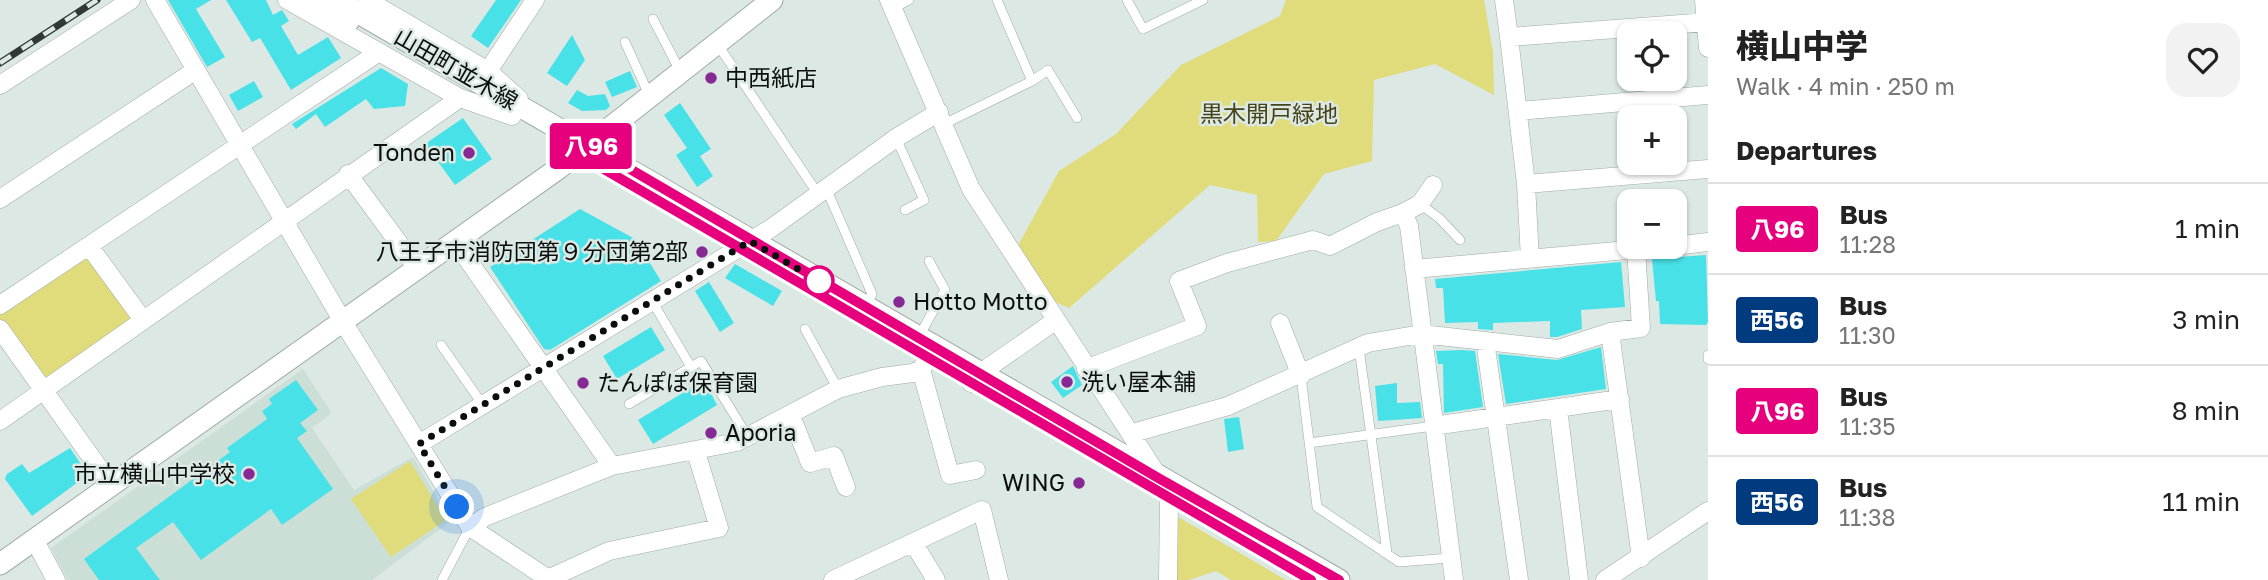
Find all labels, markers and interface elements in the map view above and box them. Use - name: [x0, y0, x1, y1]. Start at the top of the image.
- map controls: [1617, 21, 1687, 259]
- button: locate: [1617, 21, 1687, 91]
- street label: 山田町並木線: [390, 22, 523, 115]
- button: heart: [2166, 23, 2240, 97]
- text: 横山中学: [1736, 26, 1868, 65]
- place label: 中西紙店: [725, 63, 817, 91]
- marker: 中西紙店: [703, 70, 719, 86]
- text: Walk · 4 min · 250 m: [1736, 72, 1955, 100]
- park label: 黒木開戸緑地: [1200, 99, 1338, 127]
- button: +: [1617, 105, 1687, 175]
- line badge: 八96: [551, 123, 631, 169]
- text: 八96: [564, 131, 618, 160]
- text: Departures: [1736, 135, 1877, 166]
- place label: Tonden: [373, 138, 455, 166]
- marker: Tonden: [461, 145, 477, 161]
- button: −: [1617, 189, 1687, 259]
- text: Bus: [1839, 199, 1888, 230]
- text: 1 min: [2175, 213, 2240, 244]
- text: 八96: [1750, 214, 1804, 243]
- text: 11:28: [1839, 230, 1896, 258]
- place label: 八王子市消防団第９分団第2部: [376, 237, 688, 265]
- marker: 八王子市消防団第９分団第2部: [694, 244, 710, 260]
- unlabelled marker: [804, 266, 834, 296]
- place label: Hotto Motto: [913, 287, 1048, 315]
- text: Bus: [1839, 290, 1887, 321]
- marker: Hotto Motto: [891, 294, 907, 310]
- text: 3 min: [2172, 304, 2240, 335]
- text: 西56: [1750, 305, 1804, 334]
- text: 11:30: [1839, 321, 1896, 349]
- place label: 洗い屋本舗: [1081, 367, 1196, 395]
- place label: たんぽぽ保育園: [597, 368, 758, 396]
- marker: 洗い屋本舗: [1059, 374, 1075, 390]
- marker: たんぽぽ保育園: [575, 375, 591, 391]
- text: Bus: [1839, 381, 1888, 412]
- text: 8 min: [2172, 395, 2240, 426]
- text: 八96: [1750, 396, 1804, 425]
- text: 11:35: [1839, 412, 1896, 440]
- place label: Aporia: [725, 418, 796, 446]
- marker: Aporia: [703, 425, 719, 441]
- place label: 市立横山中学校: [74, 459, 235, 487]
- marker: 市立横山中学校: [241, 466, 257, 482]
- place label: WING: [1002, 468, 1065, 496]
- text: Bus: [1839, 472, 1887, 503]
- marker: WING: [1071, 475, 1087, 491]
- text: 11 min: [2162, 486, 2240, 517]
- text: 西56: [1750, 487, 1804, 516]
- your location: [439, 489, 474, 524]
- text: 11:38: [1839, 503, 1896, 531]

